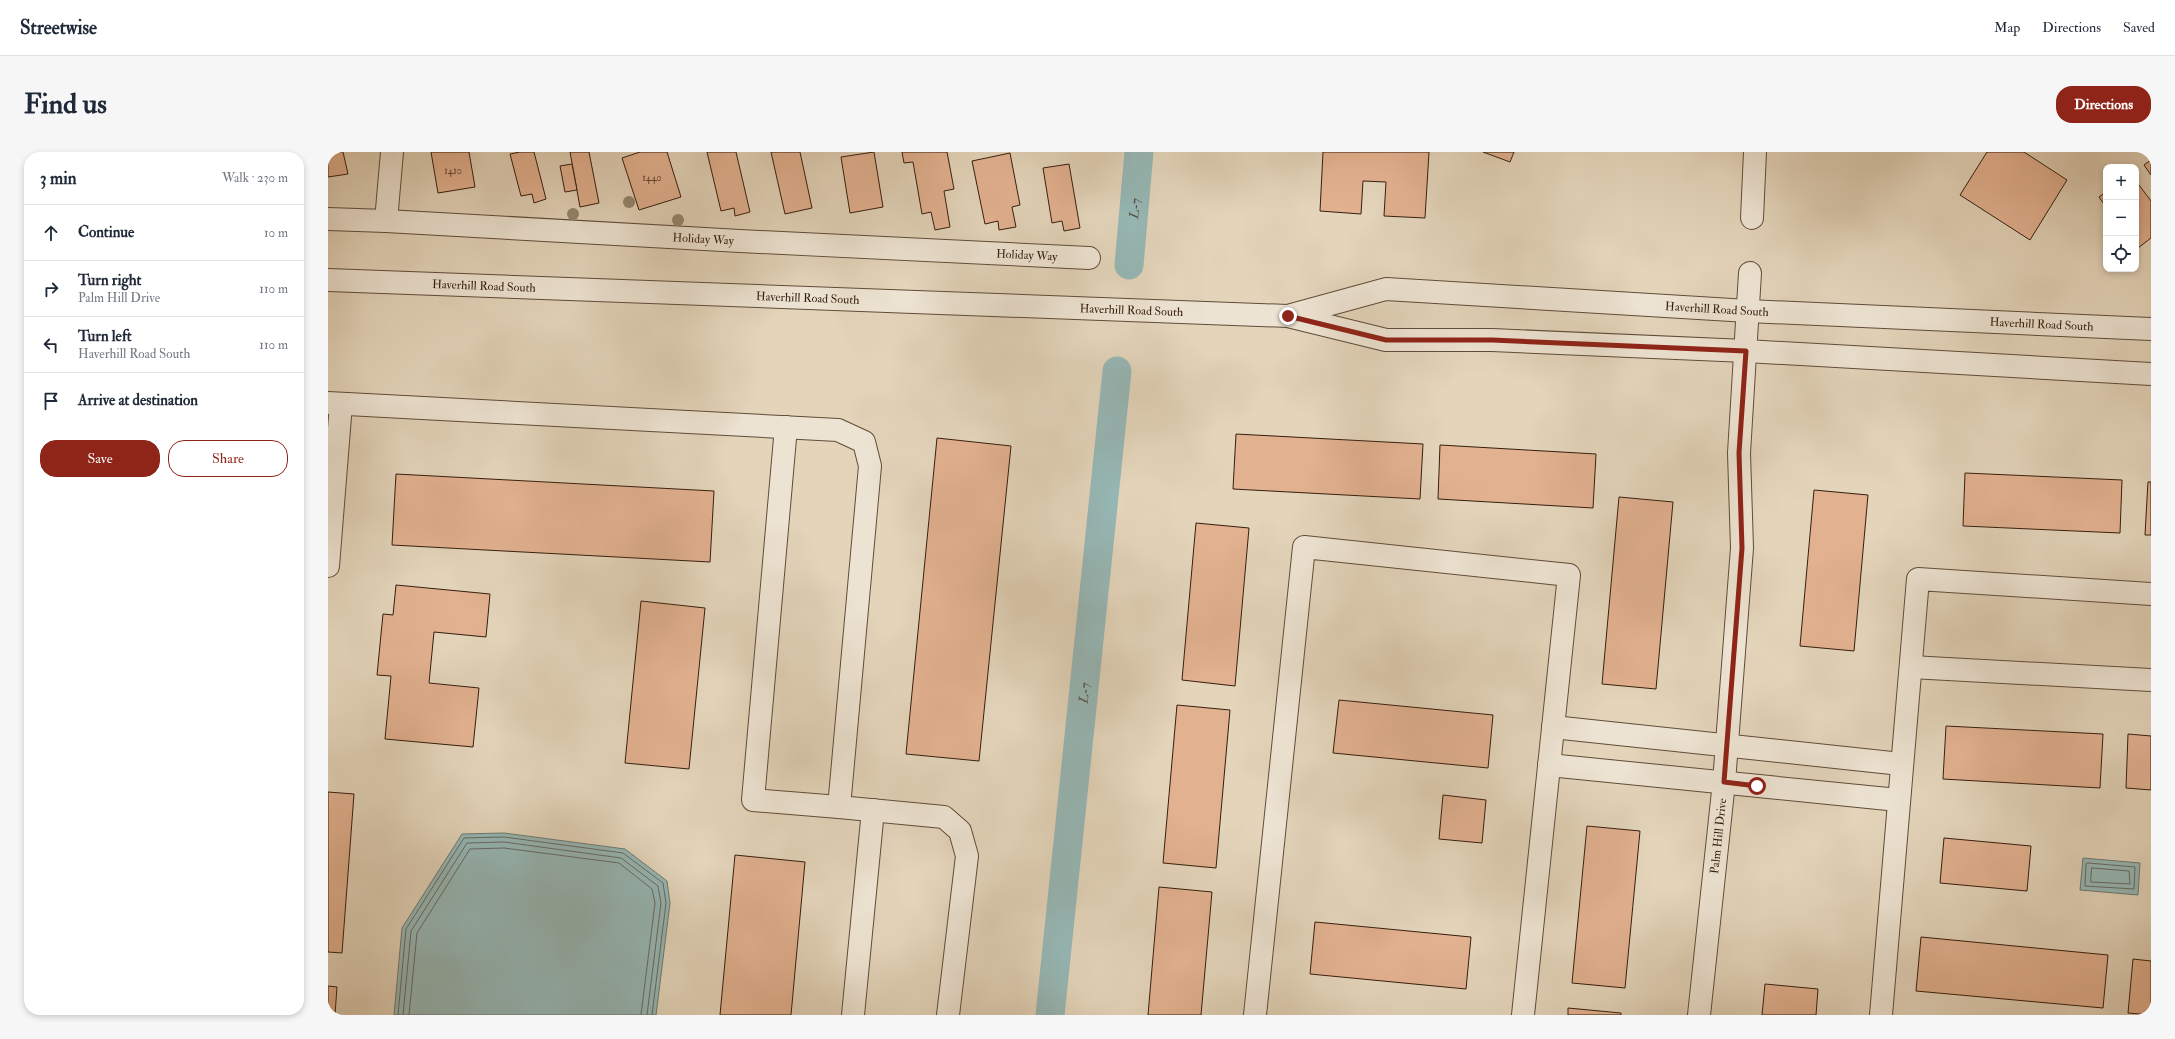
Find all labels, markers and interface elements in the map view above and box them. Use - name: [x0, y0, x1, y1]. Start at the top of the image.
- text: Streetwise: [20, 16, 97, 40]
- text: Map: [1994, 19, 2020, 36]
- text: Directions: [2042, 19, 2101, 36]
- text: Saved: [2123, 19, 2155, 36]
- button: Directions: [2056, 86, 2151, 123]
- text: Find us: [24, 87, 107, 122]
- map controls: [2103, 164, 2139, 272]
- button: +: [2103, 164, 2139, 200]
- house number: 1410: [444, 165, 462, 177]
- text: 3 min: [40, 168, 77, 189]
- text: Walk · 230 m: [222, 170, 288, 186]
- house number: 1440: [642, 172, 662, 184]
- water label: L-7: [1126, 197, 1144, 220]
- button: −: [2103, 200, 2139, 236]
- icon: ahead: [40, 222, 62, 244]
- text: Continue: [78, 223, 134, 242]
- text: 10 m: [264, 225, 288, 241]
- street label: Holiday Way: [672, 230, 735, 249]
- button: locate: [2103, 236, 2139, 272]
- street label: Holiday Way: [996, 246, 1059, 264]
- text: Turn right: [78, 271, 141, 290]
- street label: Haverhill Road South: [432, 277, 537, 296]
- icon: right: [40, 278, 62, 300]
- text: 110 m: [259, 281, 288, 297]
- street label: Haverhill Road South: [756, 289, 860, 308]
- text: Palm Hill Drive: [78, 290, 160, 306]
- street label: Haverhill Road South: [1665, 299, 1770, 320]
- street label: Haverhill Road South: [1079, 301, 1184, 320]
- route end: [1279, 307, 1297, 325]
- street label: Haverhill Road South: [1989, 315, 2094, 334]
- text: Turn left: [78, 327, 132, 346]
- icon: left: [40, 334, 62, 356]
- text: 110 m: [259, 337, 288, 353]
- text: Haverhill Road South: [78, 346, 190, 362]
- icon: arrive: [40, 390, 62, 412]
- text: Arrive at destination: [78, 391, 198, 410]
- button: Save: [40, 440, 160, 477]
- button: Share: [168, 440, 288, 477]
- water label: L-7: [1075, 682, 1094, 705]
- route start: [1748, 777, 1766, 795]
- street label: Palm Hill Drive: [1707, 798, 1730, 875]

